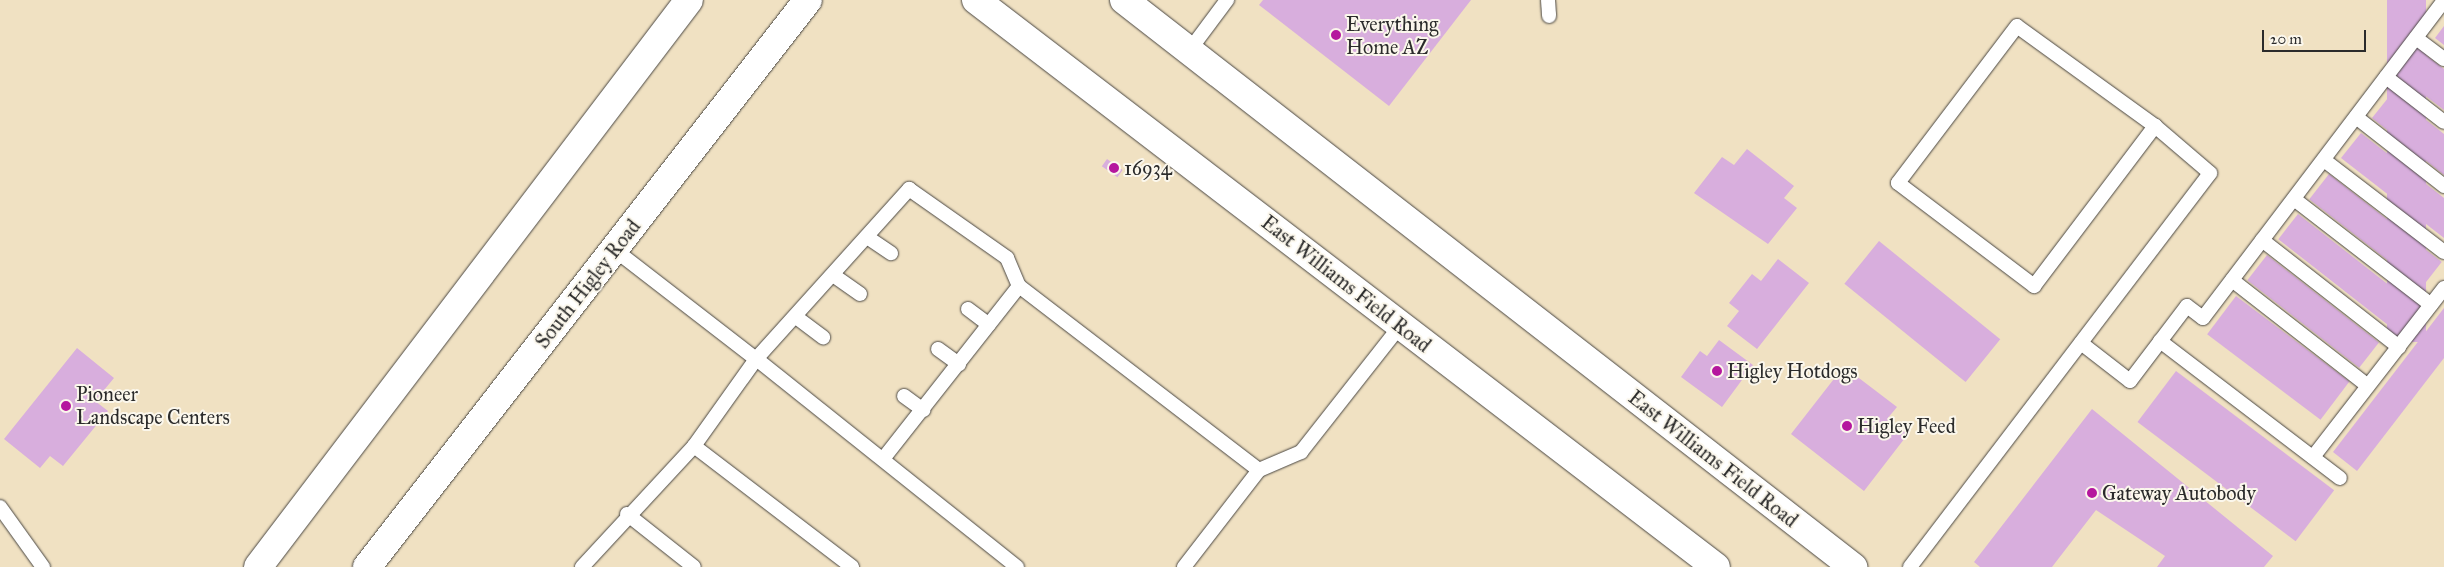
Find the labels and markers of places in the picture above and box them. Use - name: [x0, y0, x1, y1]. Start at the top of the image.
- place label: Everything Home AZ: [1346, 12, 1438, 59]
- marker: Everything Home AZ: [1330, 29, 1342, 41]
- place label: 16934: [1124, 156, 1172, 180]
- marker: 16934: [1108, 162, 1120, 174]
- place label: Higley Hotdogs: [1727, 359, 1858, 383]
- marker: Higley Hotdogs: [1711, 365, 1723, 377]
- place label: Pioneer Landscape Centers: [76, 382, 230, 429]
- marker: Pioneer Landscape Centers: [60, 400, 72, 412]
- place label: Higley Feed: [1857, 414, 1956, 438]
- marker: Higley Feed: [1841, 420, 1853, 432]
- place label: Gateway Autobody: [2102, 481, 2256, 505]
- marker: Gateway Autobody: [2086, 487, 2098, 499]

